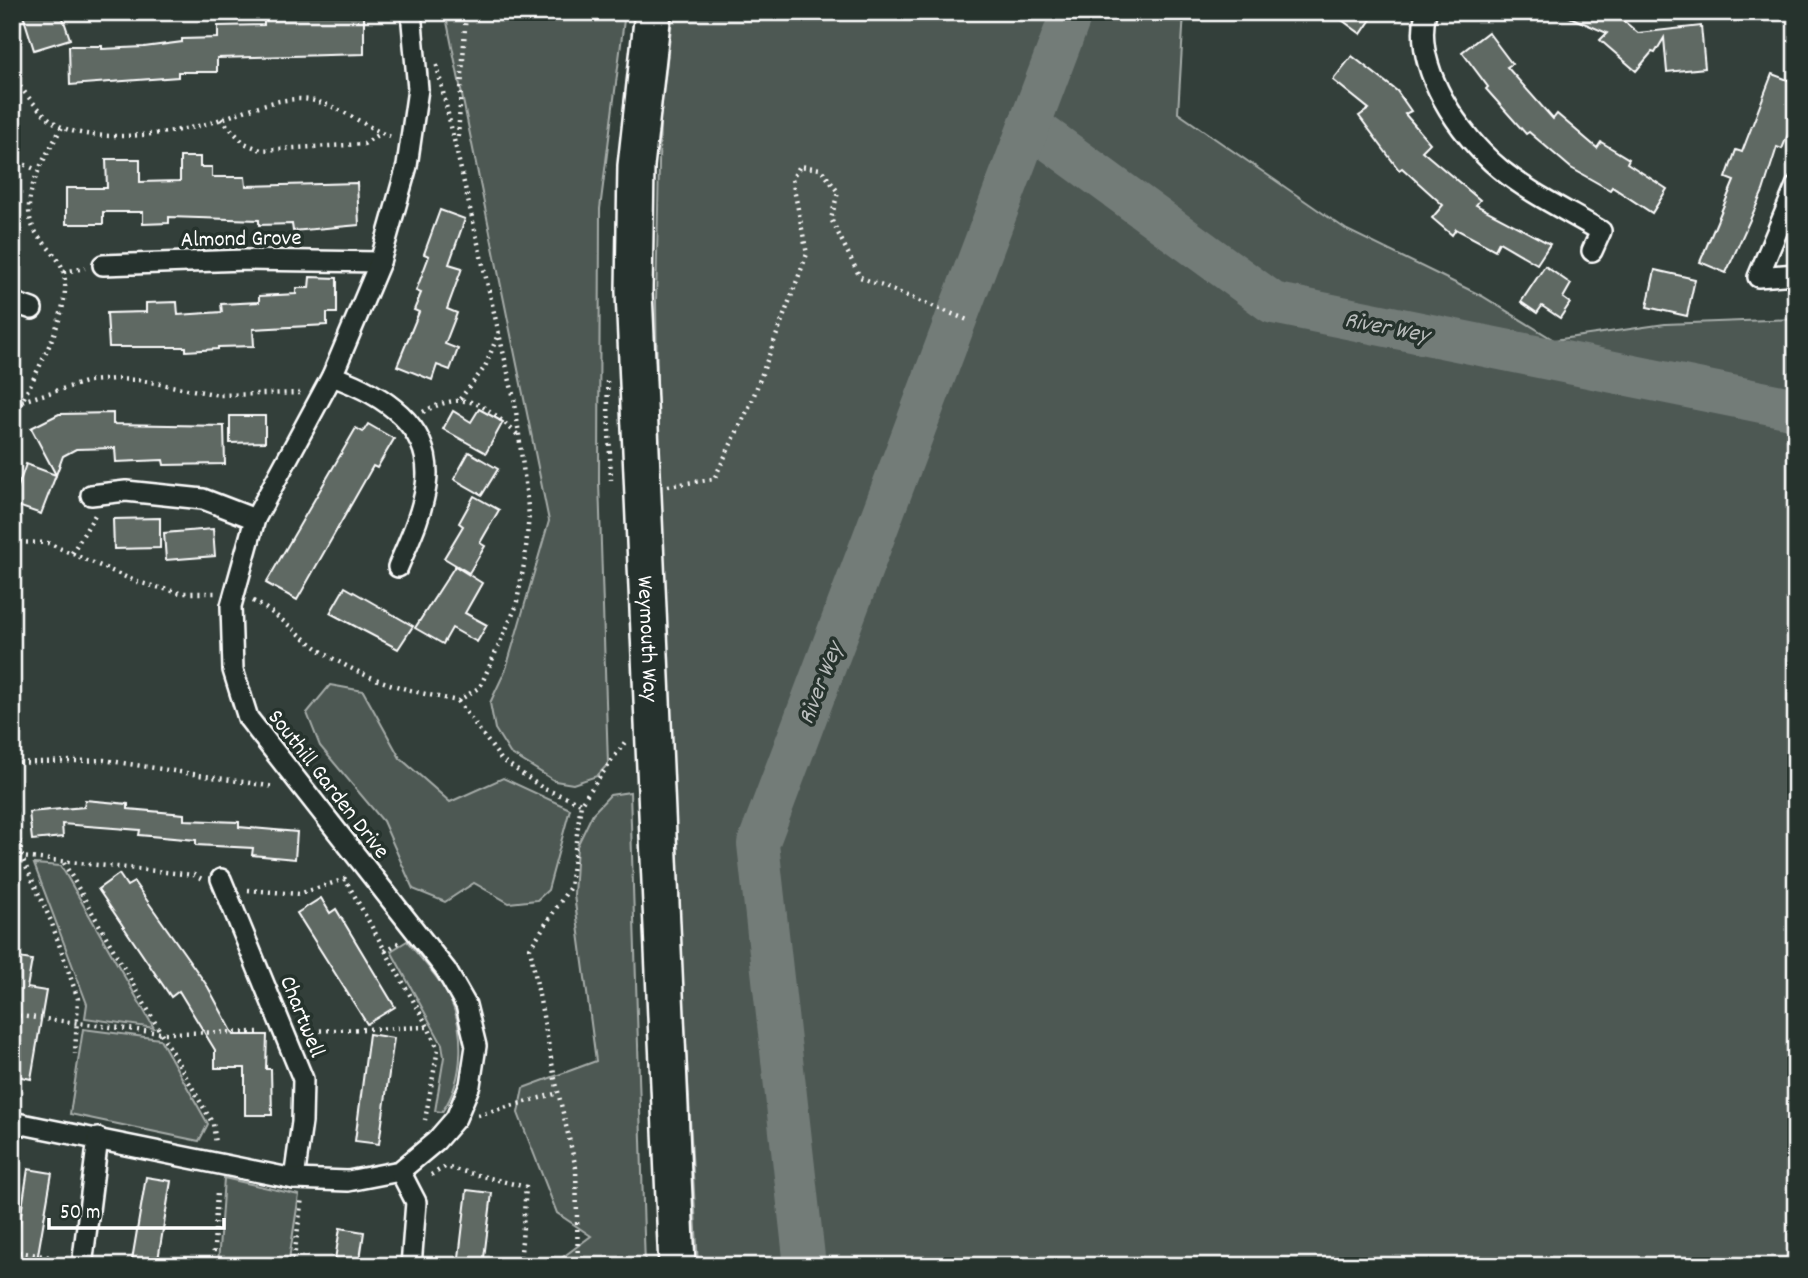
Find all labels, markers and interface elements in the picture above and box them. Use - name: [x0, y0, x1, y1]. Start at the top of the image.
- street label: Almond Grove: [180, 223, 302, 258]
- water label: River Wey: [1341, 304, 1435, 354]
- street label: Weymouth Way: [627, 575, 665, 703]
- water label: River Wey: [791, 635, 854, 730]
- street label: Southill Garden Drive: [258, 703, 396, 867]
- street label: Chartwell: [269, 971, 332, 1064]
- scale bar: [49, 1187, 224, 1231]
- text: 50 m: [60, 1199, 100, 1229]

